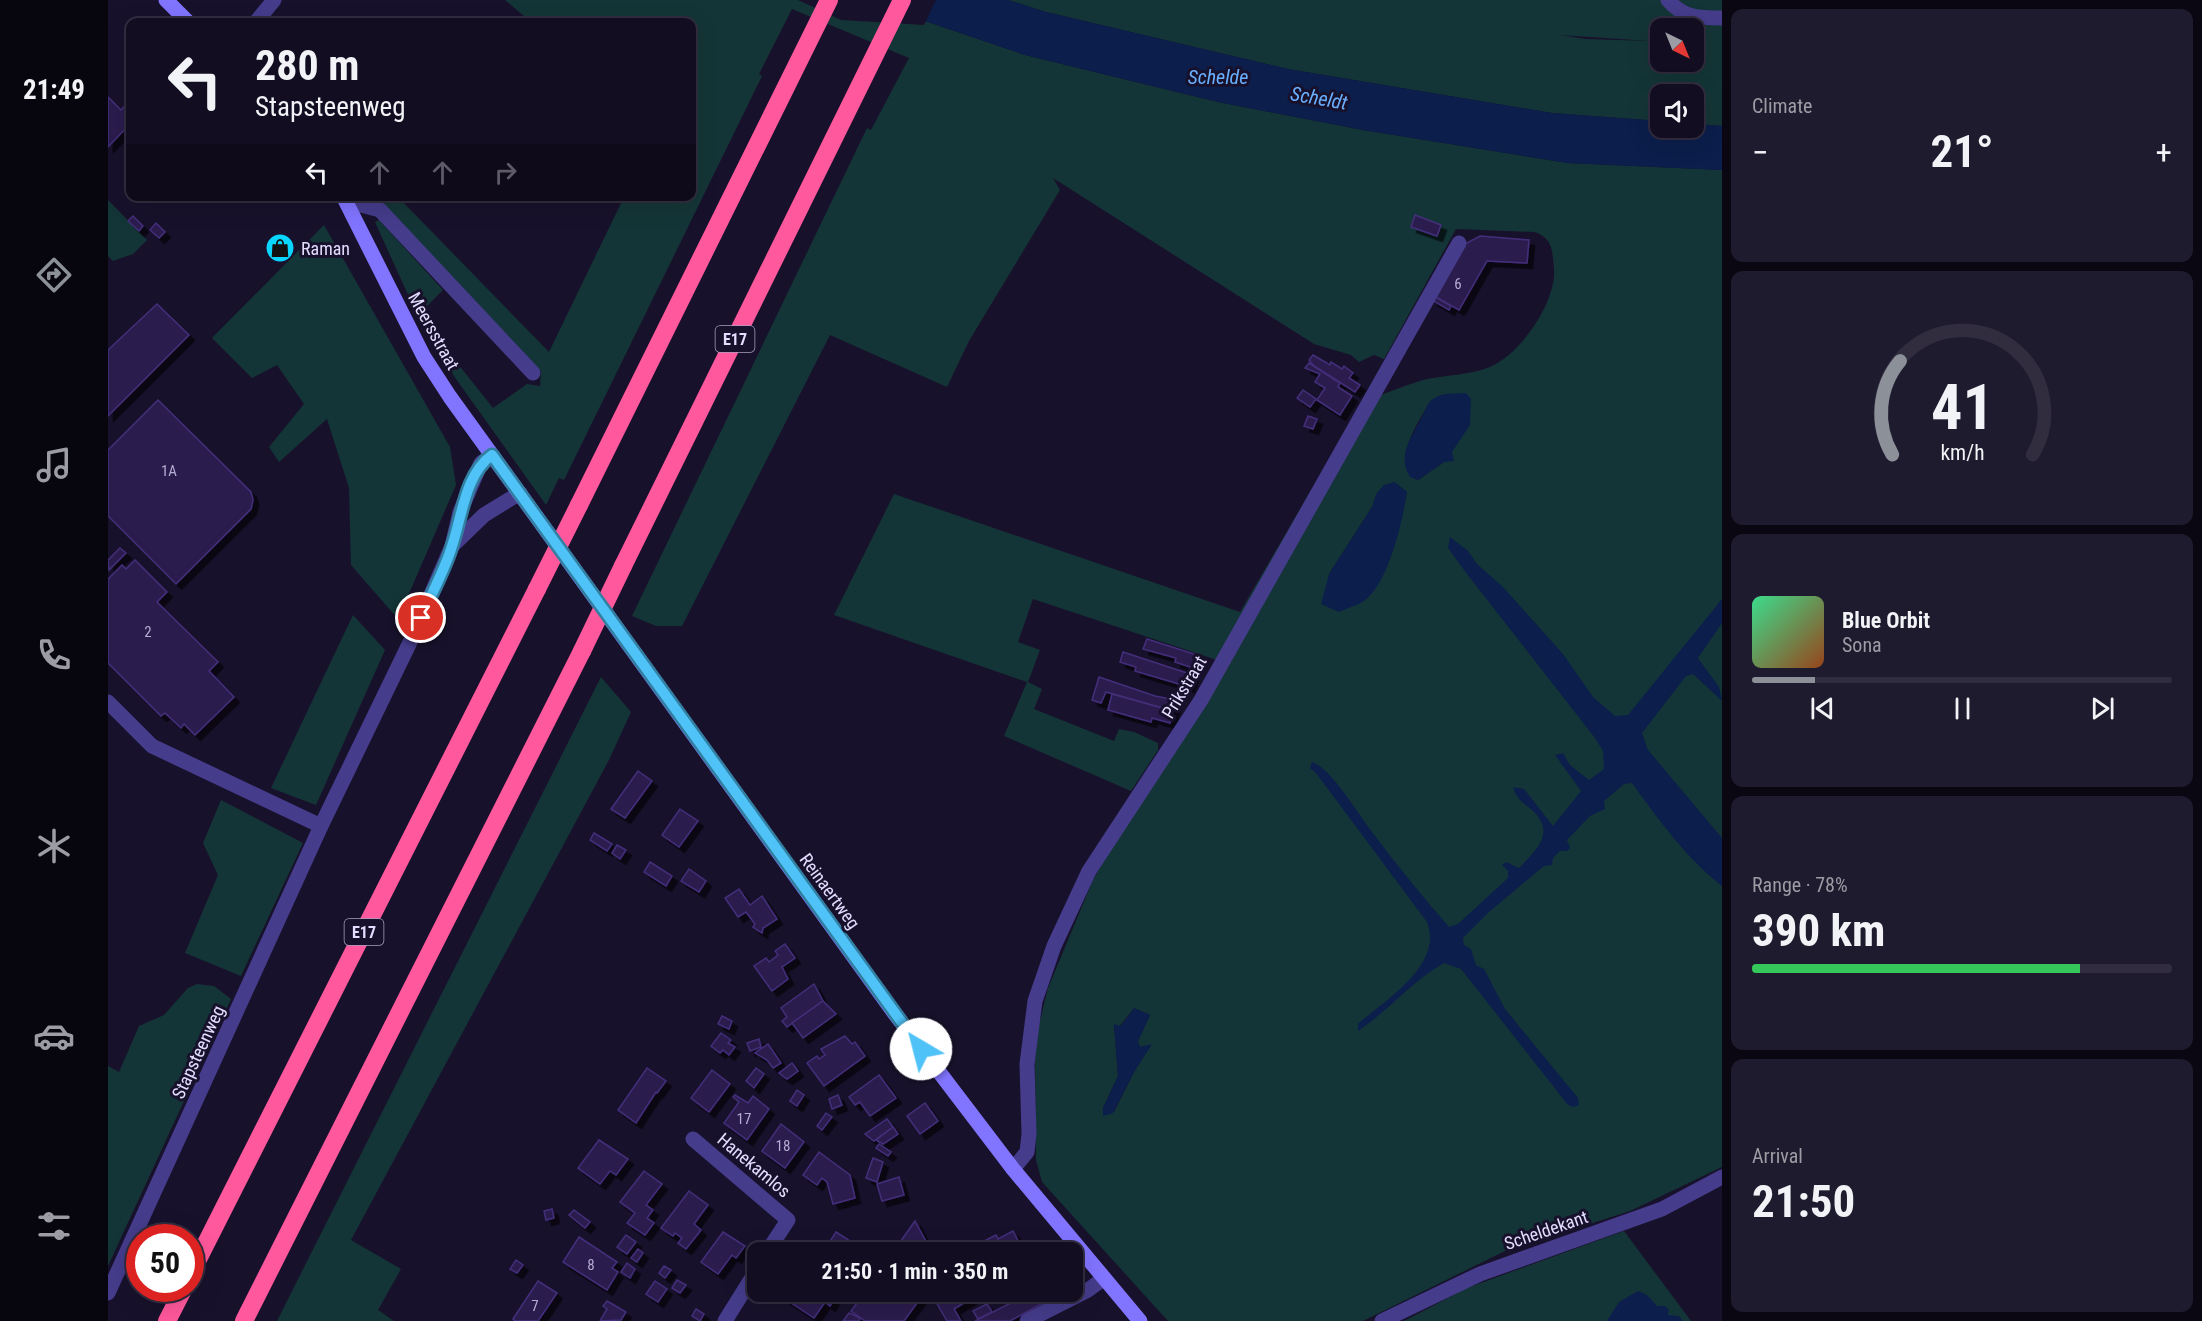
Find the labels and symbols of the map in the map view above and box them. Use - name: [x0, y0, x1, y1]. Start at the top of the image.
- north arrow: [1650, 18, 1704, 72]
- water label: Schelde: [1188, 65, 1248, 89]
- water label: Scheldt: [1289, 81, 1350, 115]
- shop icon: Raman: [264, 232, 296, 264]
- place label: Raman: [301, 238, 350, 259]
- house number: 6: [1454, 275, 1462, 293]
- street label: Meersstraat: [404, 289, 464, 373]
- road number: E17: [716, 326, 754, 352]
- house number: 1A: [161, 462, 177, 480]
- pin: [395, 592, 446, 643]
- house number: 2: [144, 623, 152, 641]
- street label: Prikstraat: [1157, 652, 1211, 722]
- street label: Reinaertweg: [796, 849, 864, 933]
- road number: E17: [344, 919, 384, 945]
- street label: Stapsteenweg: [167, 1002, 229, 1102]
- position arrow: [889, 1017, 953, 1081]
- house number: 17: [737, 1110, 751, 1128]
- street label: Hanekamlos: [713, 1128, 795, 1202]
- house number: 18: [776, 1137, 790, 1155]
- street label: Scheldekant: [1501, 1206, 1591, 1254]
- speed limit sign: 50: [126, 1224, 204, 1302]
- house number: 8: [587, 1256, 595, 1274]
- house number: 7: [531, 1297, 539, 1315]

